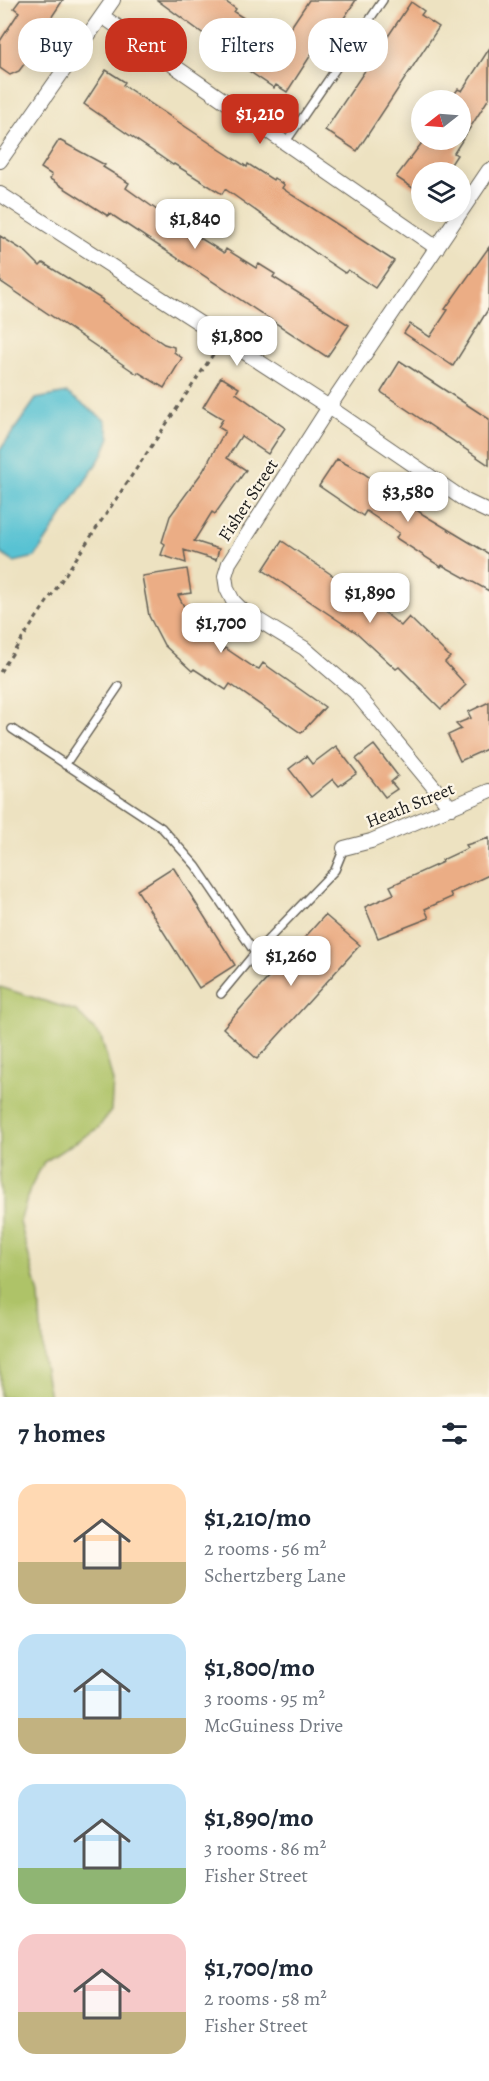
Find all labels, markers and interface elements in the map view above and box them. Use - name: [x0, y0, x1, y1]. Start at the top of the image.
- chip: Buy: [18, 18, 93, 72]
- chip: Rent: [105, 18, 187, 72]
- chip: Filters: [199, 18, 296, 72]
- chip: New: [308, 18, 388, 72]
- north arrow: [411, 90, 471, 150]
- map controls: [411, 90, 471, 222]
- pin: $1,210: [211, 94, 309, 145]
- text: $1,210: [236, 100, 284, 127]
- button: layers: [411, 162, 471, 222]
- pin: $1,840: [146, 199, 244, 250]
- text: $1,840: [170, 205, 220, 232]
- pin: $1,800: [188, 316, 286, 367]
- text: $1,800: [211, 322, 263, 349]
- street label: Fisher Street: [212, 454, 284, 546]
- pin: $3,580: [359, 472, 457, 523]
- text: $3,580: [382, 478, 434, 505]
- pin: $1,890: [321, 573, 419, 624]
- text: $1,890: [345, 579, 395, 606]
- pin: $1,700: [172, 603, 270, 654]
- text: $1,700: [196, 609, 246, 636]
- street label: Heath Street: [362, 776, 458, 834]
- pin: $1,260: [242, 936, 340, 987]
- text: $1,260: [266, 942, 316, 969]
- text: 7 homes: [18, 1416, 106, 1451]
- icon: filters: [438, 1417, 471, 1450]
- text: $1,210/mo: [204, 1500, 311, 1535]
- icon: home: [66, 1508, 138, 1580]
- text: 2 rooms · 56 m²: [204, 1535, 326, 1562]
- text: Schertzberg Lane: [204, 1562, 346, 1589]
- text: $1,800/mo: [204, 1650, 315, 1685]
- icon: home: [66, 1658, 138, 1730]
- text: 3 rooms · 95 m²: [204, 1685, 325, 1712]
- text: McGuiness Drive: [204, 1712, 343, 1739]
- text: $1,890/mo: [204, 1800, 314, 1835]
- icon: home: [66, 1808, 138, 1880]
- text: 3 rooms · 86 m²: [204, 1835, 326, 1862]
- text: Fisher Street: [204, 1862, 308, 1889]
- text: $1,700/mo: [204, 1950, 313, 1985]
- icon: home: [66, 1958, 138, 2030]
- text: 2 rooms · 58 m²: [204, 1985, 327, 2012]
- text: Fisher Street: [204, 2012, 308, 2039]

